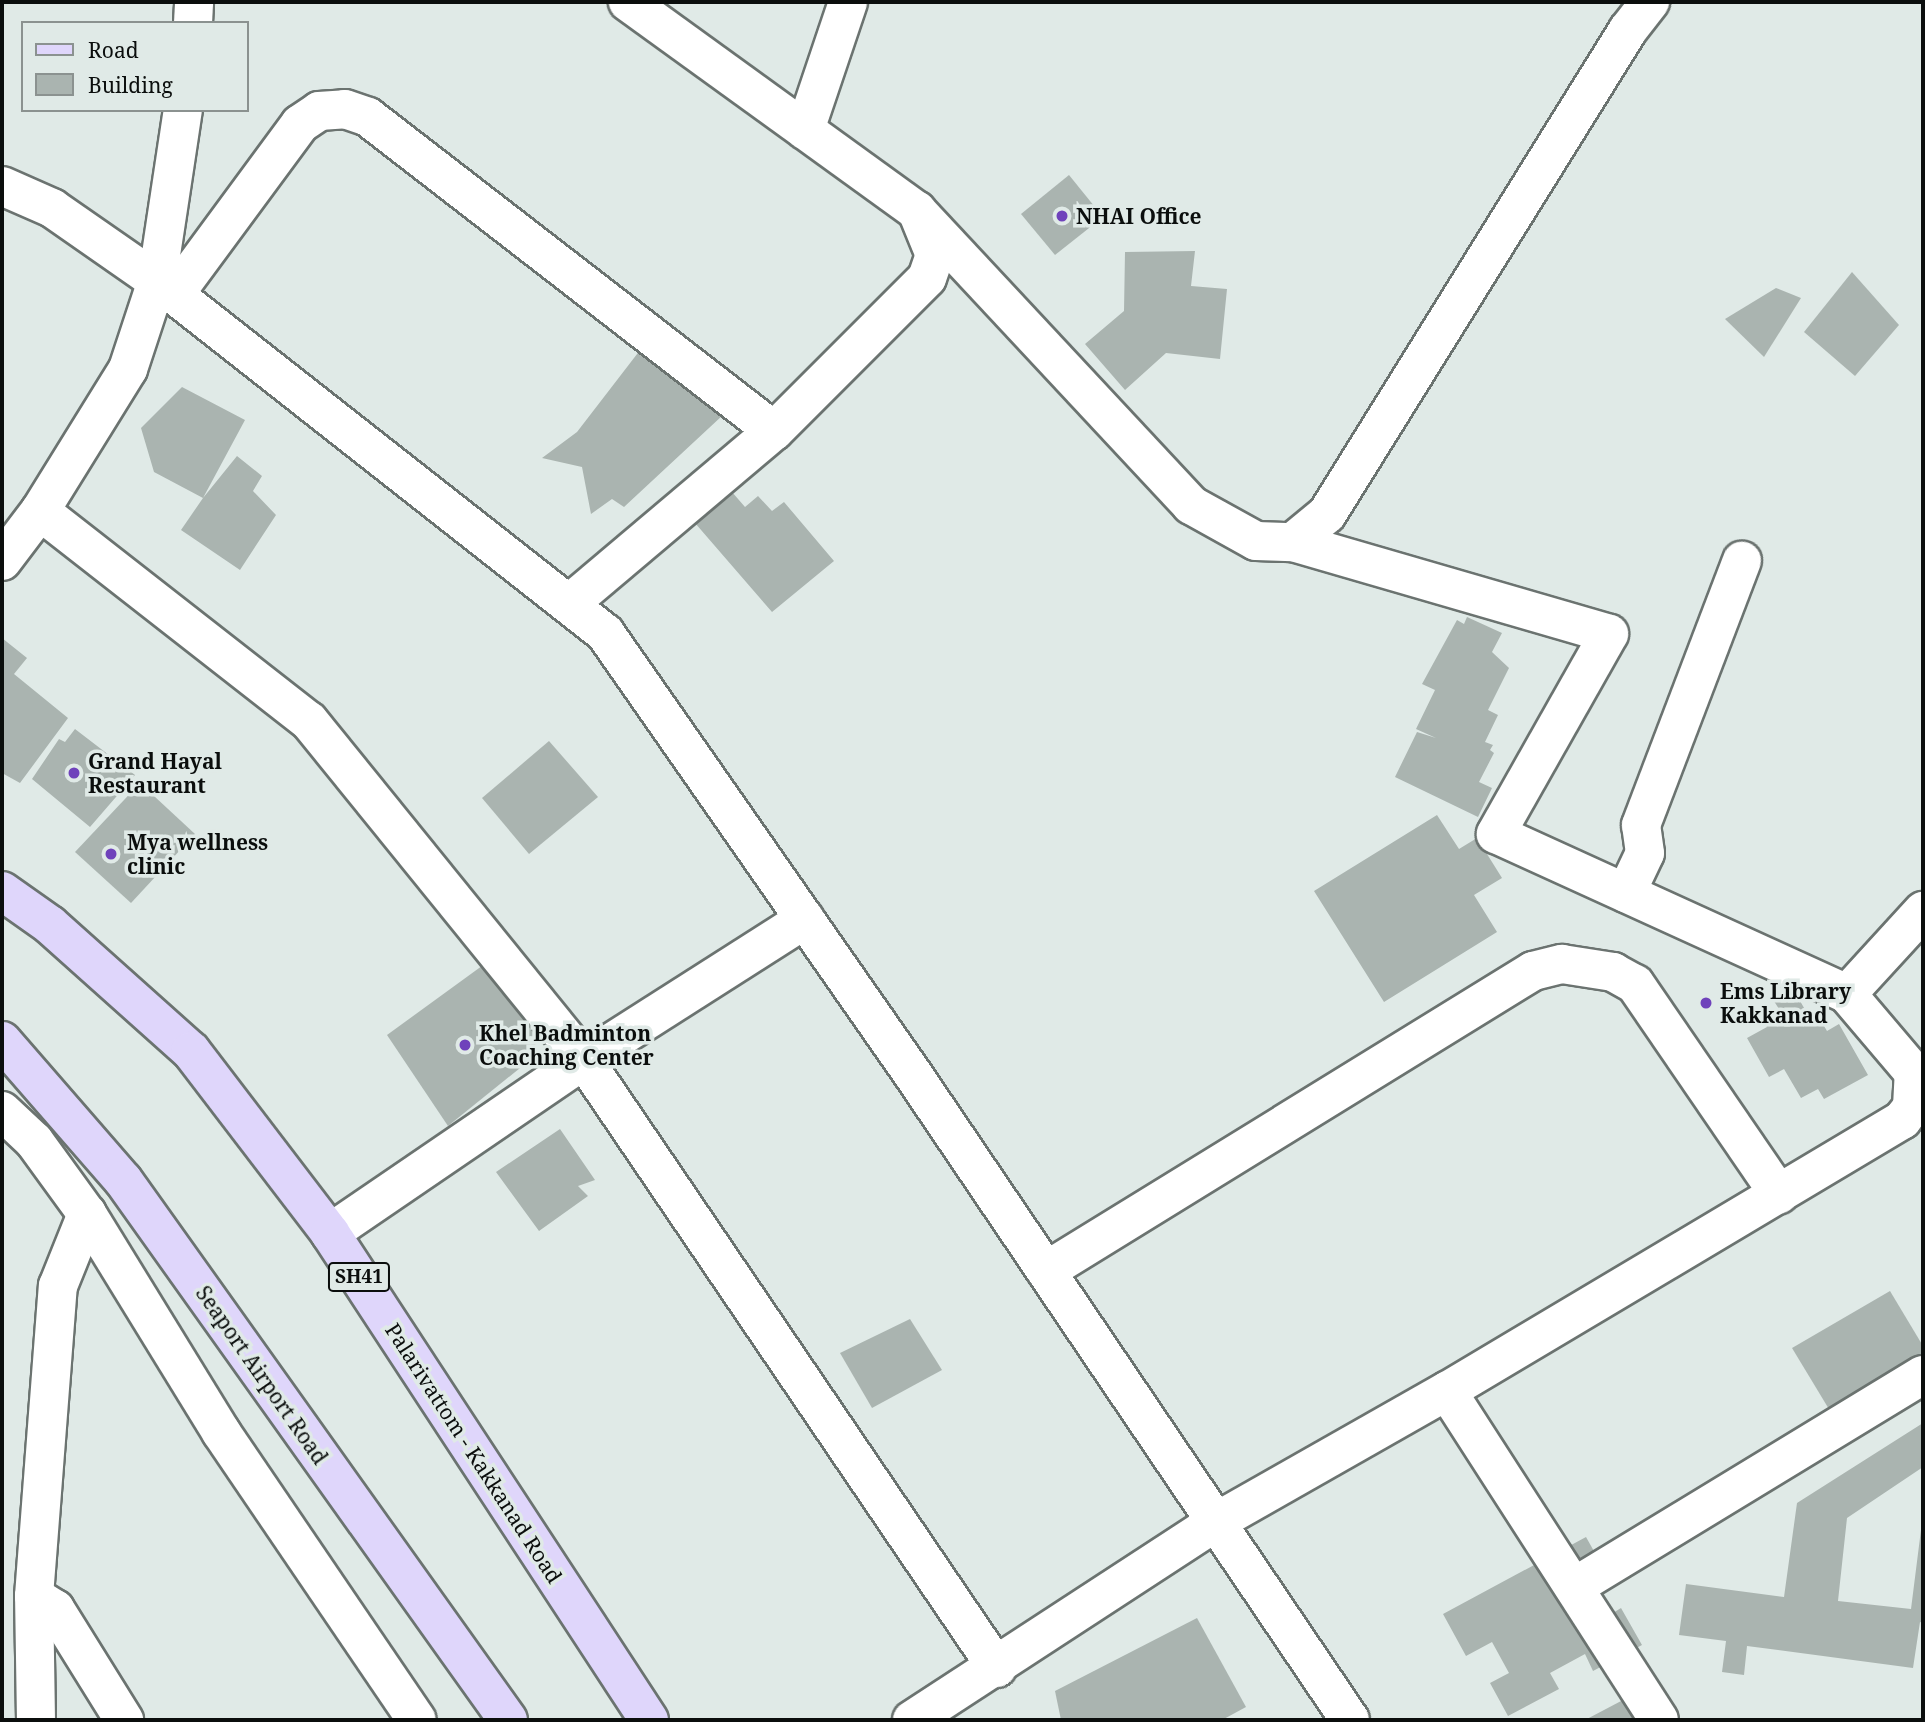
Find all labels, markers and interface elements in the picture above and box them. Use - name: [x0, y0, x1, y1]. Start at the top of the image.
- legend: [21, 21, 248, 112]
- text: Road: [88, 36, 139, 64]
- text: Building: [88, 71, 173, 99]
- place label: NHAI Office: [1076, 203, 1202, 229]
- marker: NHAI Office: [1054, 208, 1070, 224]
- place label: Grand Hayal Restaurant: [88, 748, 222, 798]
- marker: Grand Hayal Restaurant: [66, 765, 82, 781]
- place label: Mya wellness clinic: [127, 829, 268, 879]
- marker: Mya wellness clinic: [101, 844, 121, 864]
- place label: Ems Library Kakkanad: [1720, 978, 1851, 1028]
- marker: Ems Library Kakkanad: [1698, 995, 1714, 1011]
- place label: Khel Badminton Coaching Center: [479, 1020, 654, 1070]
- marker: Khel Badminton Coaching Center: [457, 1037, 473, 1053]
- road number: SH41: [328, 1261, 390, 1292]
- street label: Seaport Airport Road: [191, 1281, 333, 1469]
- street label: Palarivattom - Kakkanad Road: [380, 1318, 568, 1588]

